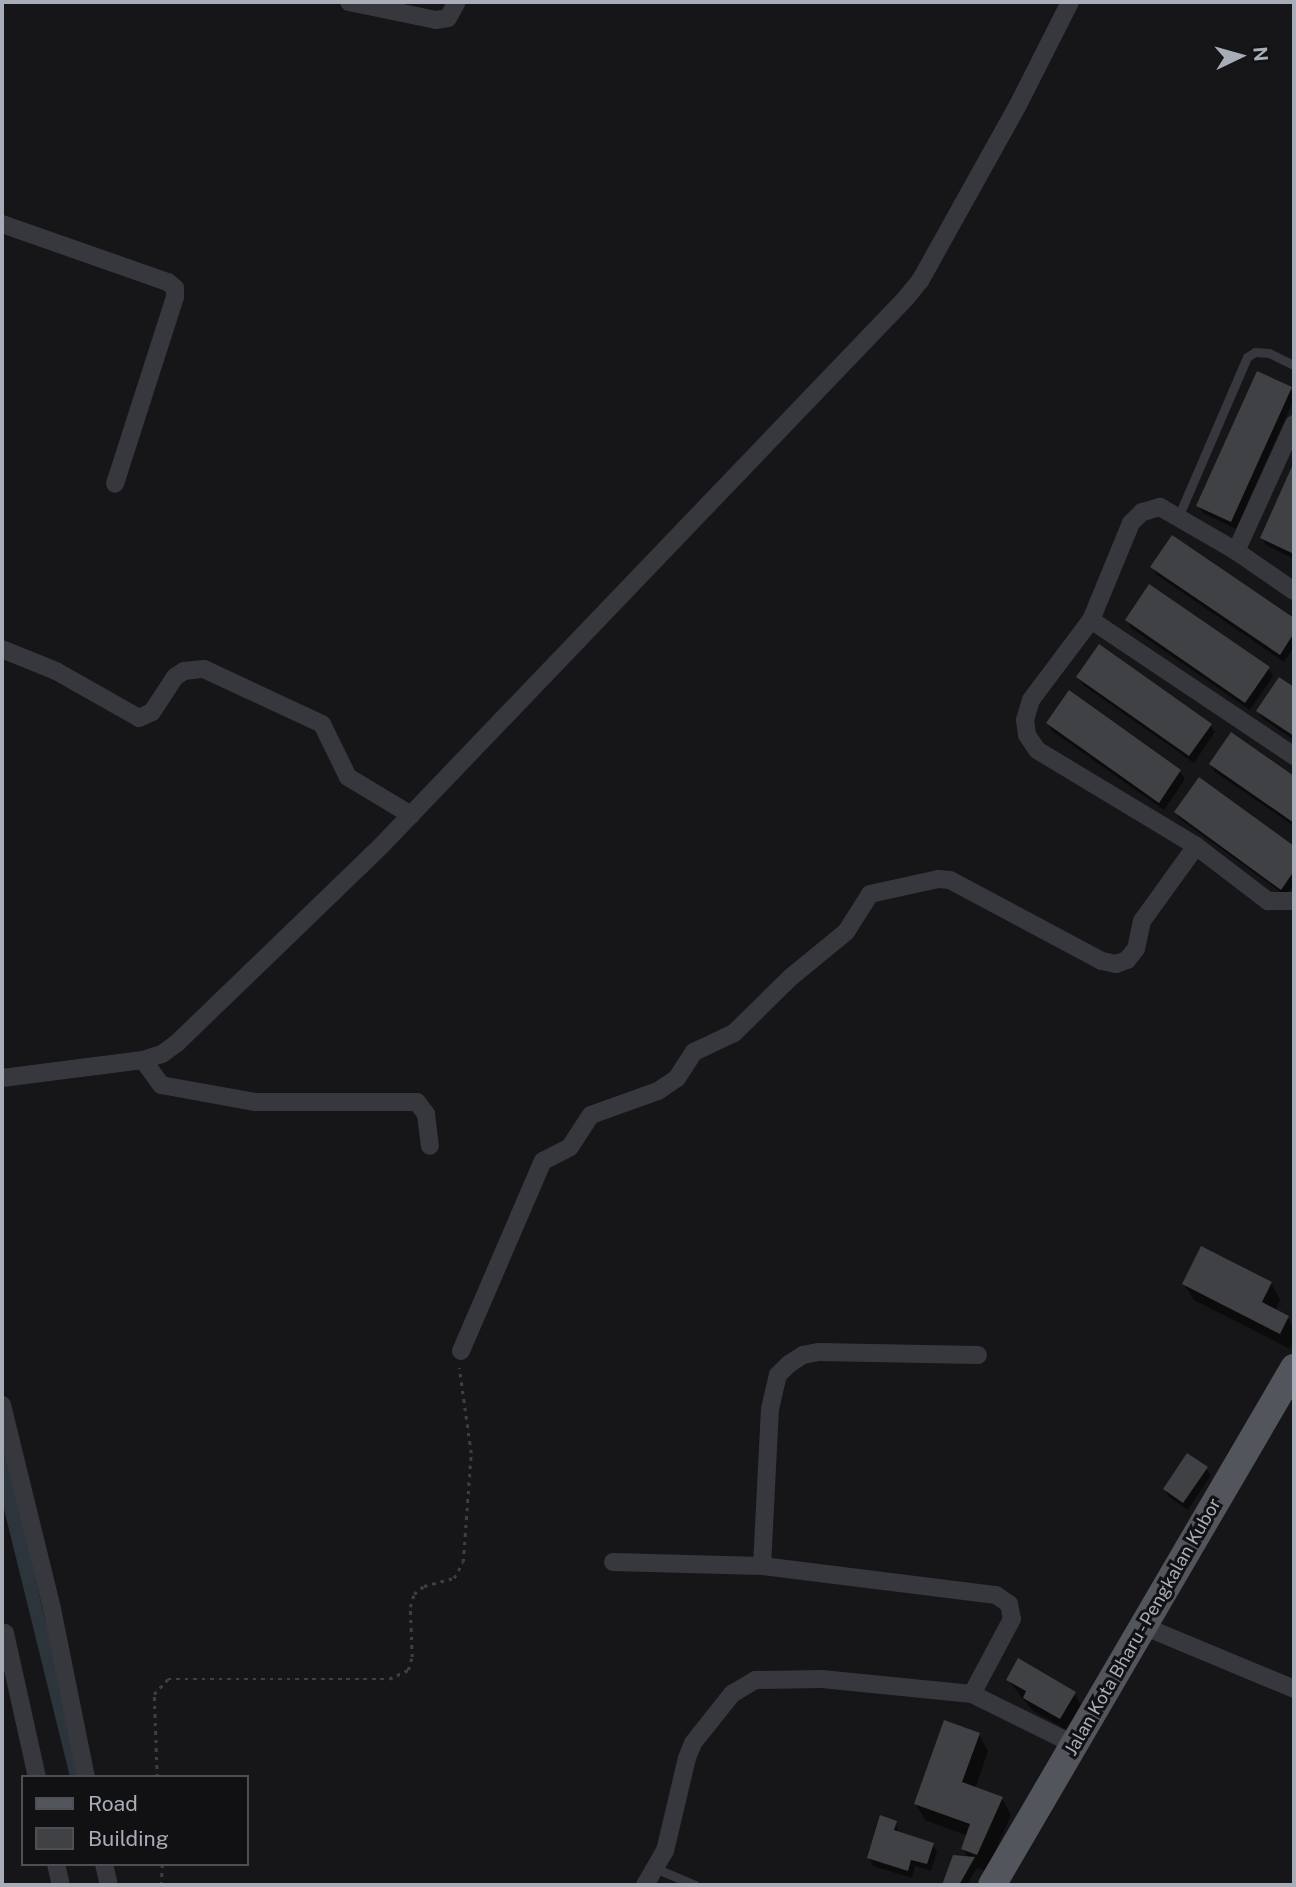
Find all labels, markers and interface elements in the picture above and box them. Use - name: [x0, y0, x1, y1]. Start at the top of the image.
- north arrow: [1205, 21, 1275, 91]
- text: N: [1249, 46, 1273, 63]
- street label: Jalan Kota Bharu - Pengkalan Kubor: [1059, 1492, 1227, 1762]
- legend: [21, 1775, 248, 1866]
- text: Road: [88, 1791, 138, 1816]
- text: Building: [88, 1826, 169, 1851]

